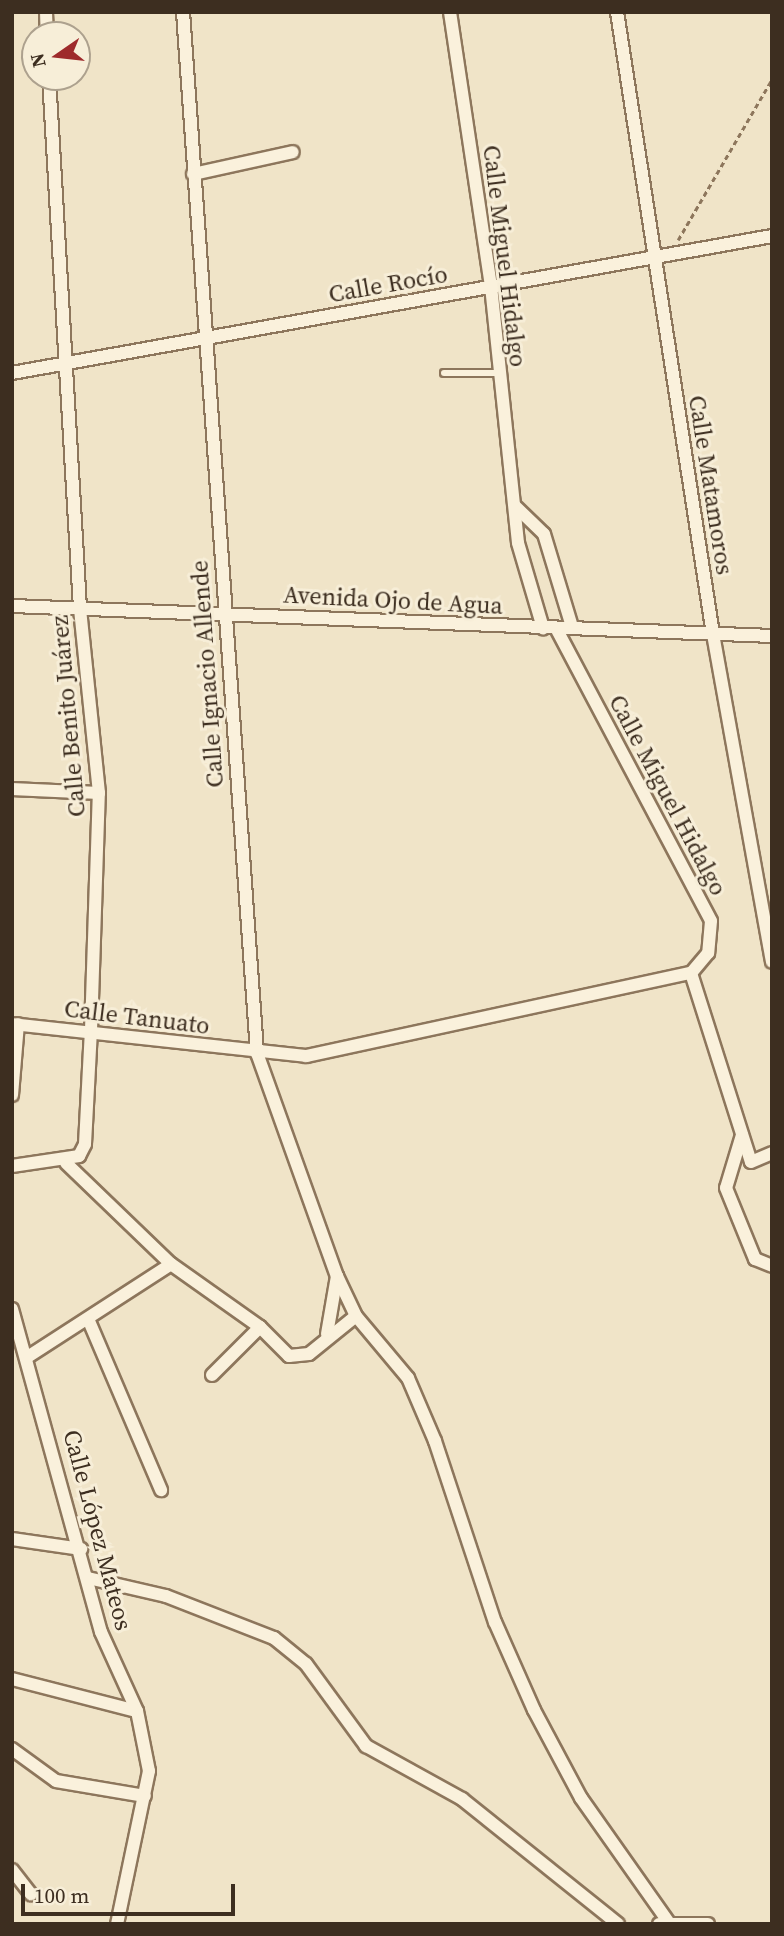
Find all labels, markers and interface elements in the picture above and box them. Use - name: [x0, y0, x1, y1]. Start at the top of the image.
- north arrow: [21, 21, 91, 91]
- text: N: [23, 51, 52, 70]
- street label: Calle Miguel Hidalgo: [477, 144, 533, 368]
- street label: Calle Rocío: [326, 259, 450, 309]
- street label: Calle Matamoros: [683, 393, 739, 577]
- street label: Calle Ignacio Allende: [185, 559, 229, 789]
- street label: Avenida Ojo de Agua: [283, 580, 503, 620]
- street label: Calle Benito Juárez: [45, 614, 91, 818]
- street label: Calle Miguel Hidalgo: [603, 690, 733, 900]
- street label: Calle Tanuato: [62, 994, 212, 1040]
- street label: Calle López Mateos: [57, 1427, 139, 1633]
- scale bar: [24, 1870, 238, 1914]
- text: 100 m: [34, 1881, 89, 1910]

